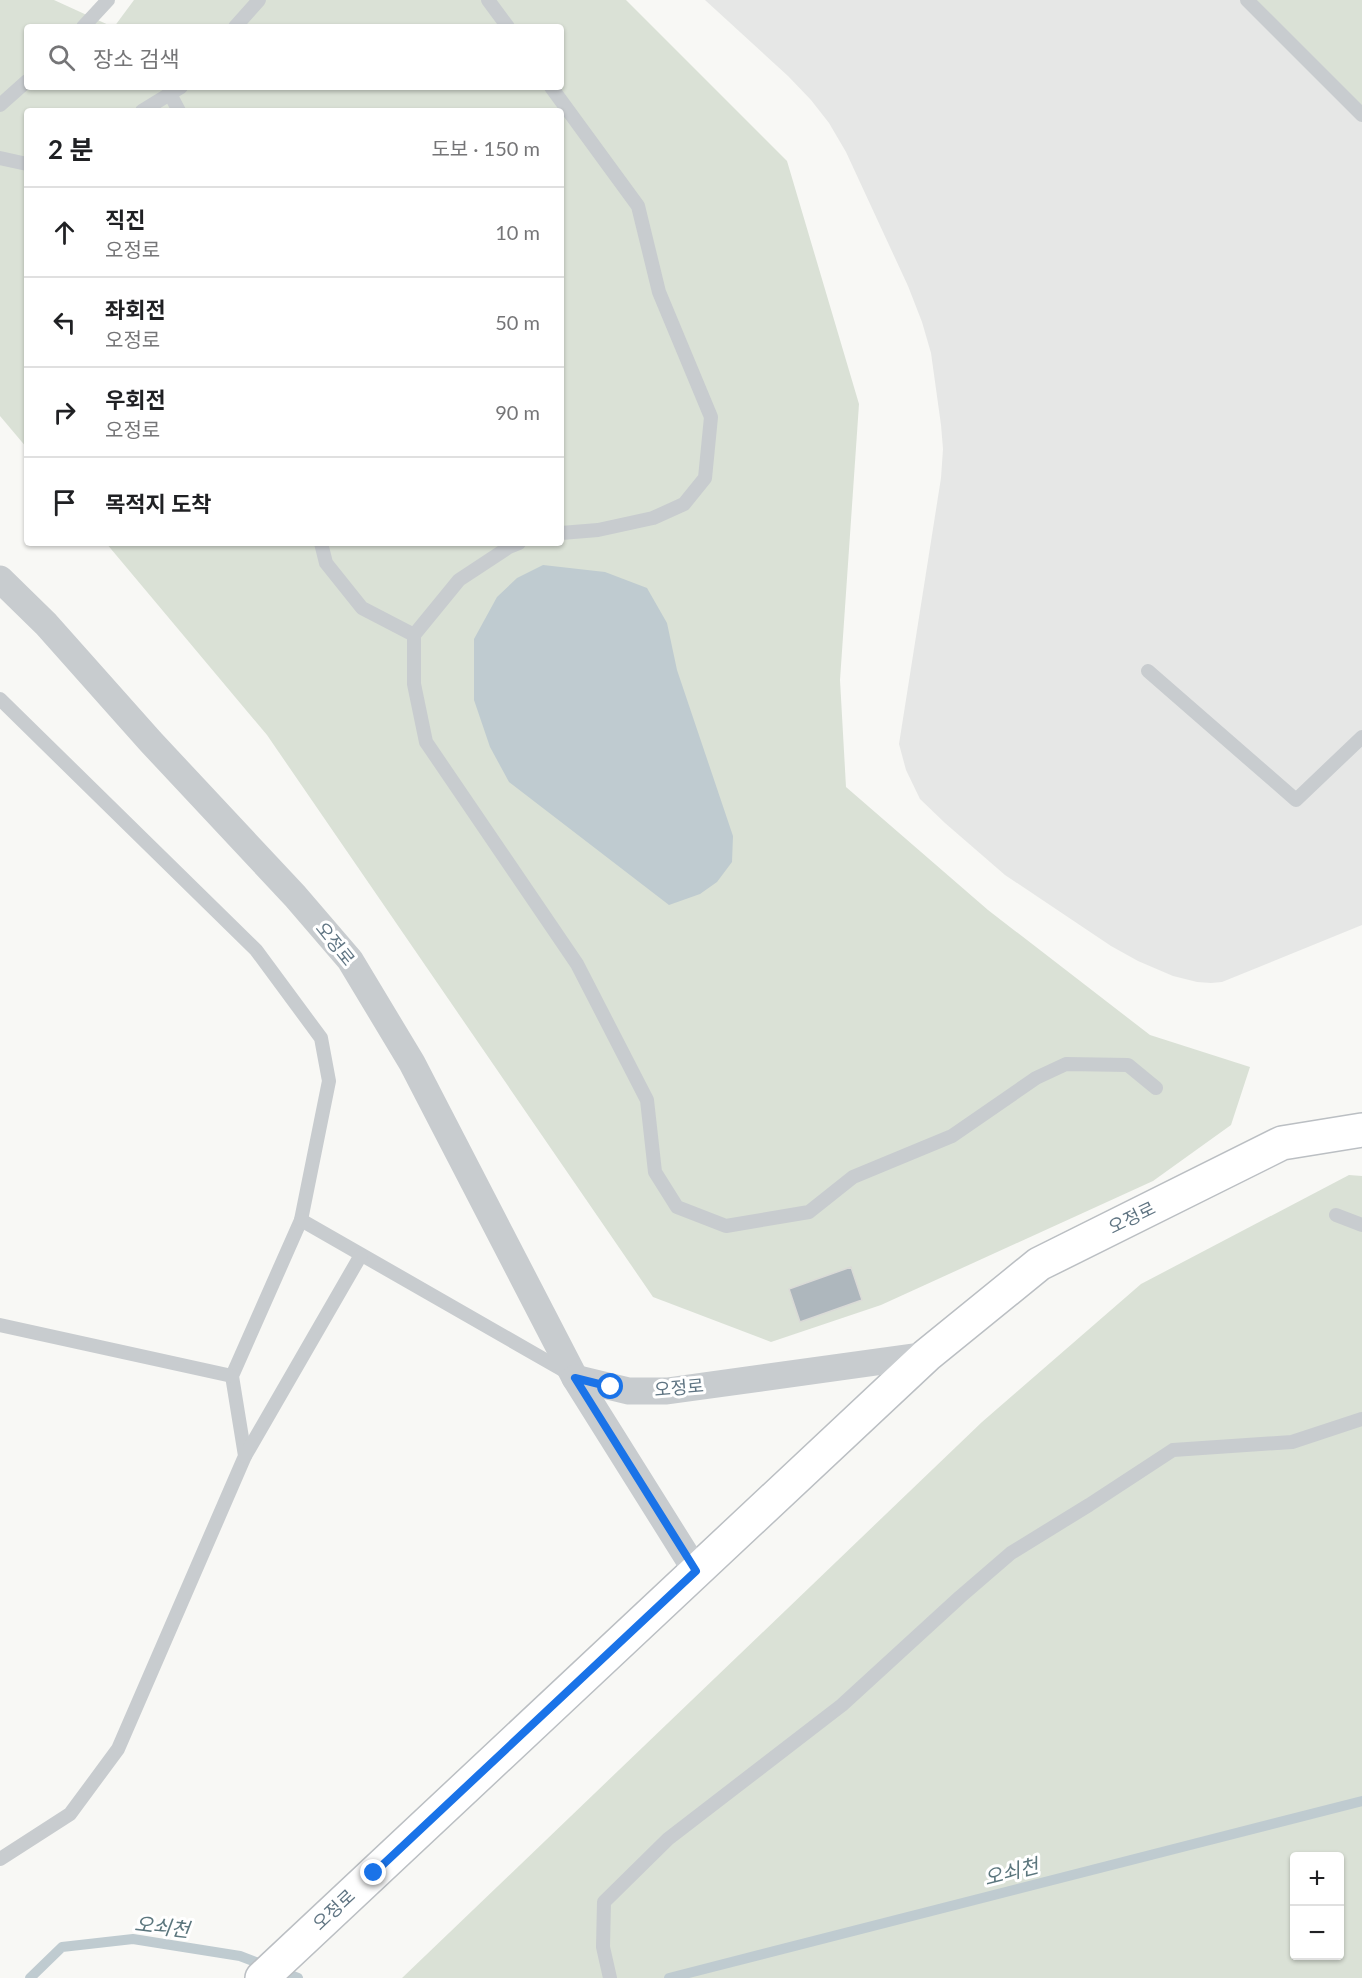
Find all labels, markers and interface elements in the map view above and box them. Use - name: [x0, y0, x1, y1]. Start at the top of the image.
- search box: [24, 24, 564, 90]
- icon: search: [45, 41, 78, 74]
- text: 장소 검색: [93, 45, 180, 72]
- text: 2 분: [48, 133, 93, 165]
- text: 도보 · 150 m: [431, 136, 540, 160]
- text: 직진: [105, 206, 145, 233]
- icon: ahead: [48, 216, 81, 249]
- text: 10 m: [495, 220, 540, 244]
- text: 오정로: [105, 237, 160, 261]
- text: 좌회전: [105, 296, 166, 323]
- icon: left: [48, 306, 81, 339]
- text: 50 m: [495, 310, 540, 334]
- text: 오정로: [105, 327, 160, 351]
- text: 우회전: [105, 386, 166, 413]
- icon: right: [48, 396, 81, 429]
- text: 90 m: [495, 400, 540, 424]
- text: 오정로: [105, 417, 160, 441]
- icon: arrive: [48, 486, 81, 519]
- text: 목적지 도착: [105, 490, 212, 517]
- street label: 오정로: [312, 917, 360, 970]
- street label: 오정로: [1104, 1196, 1159, 1238]
- route start: [597, 1373, 623, 1399]
- street label: 오정로: [653, 1374, 705, 1400]
- water label: 오쇠천: [981, 1852, 1043, 1889]
- map controls: [1290, 1852, 1344, 1960]
- button: +: [1290, 1852, 1344, 1906]
- route end: [360, 1859, 386, 1885]
- street label: 오정로: [308, 1884, 359, 1934]
- button: −: [1290, 1906, 1344, 1960]
- water label: 오쇠천: [133, 1911, 194, 1942]

